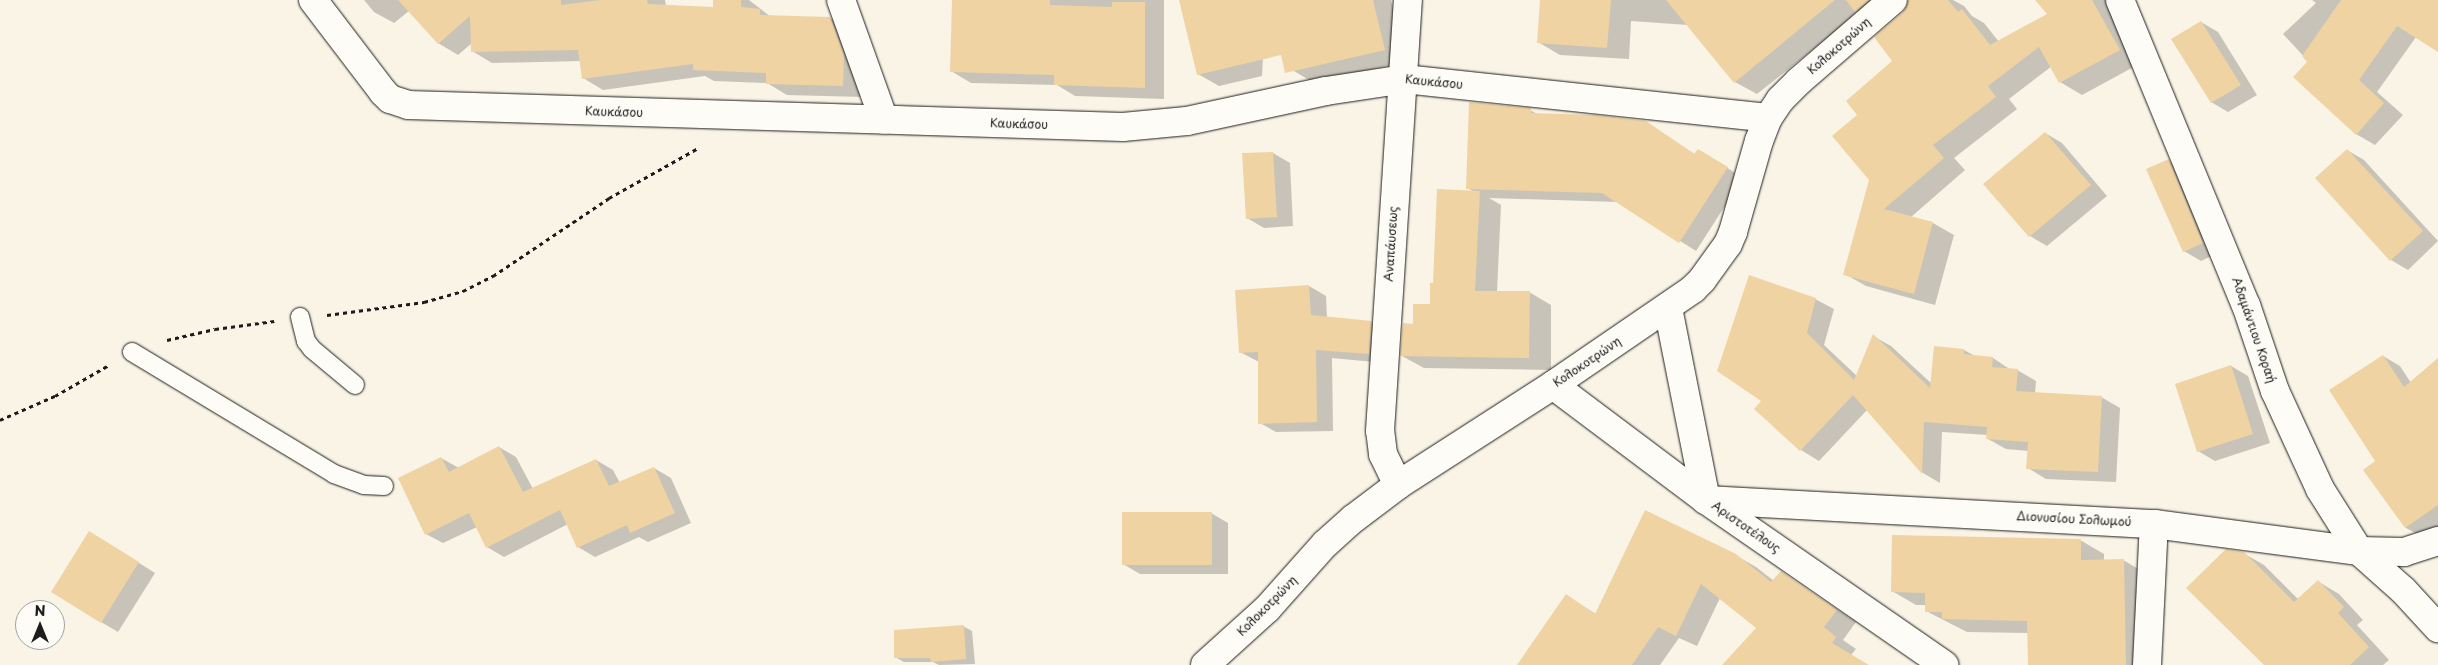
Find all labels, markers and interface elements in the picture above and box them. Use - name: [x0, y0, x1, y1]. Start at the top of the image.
- street label: Κολοκοτρώνη: [1805, 15, 1873, 77]
- street label: Καυκάσου: [1404, 72, 1464, 92]
- street label: Καυκάσου: [585, 104, 643, 120]
- street label: Καυκάσου: [990, 116, 1048, 132]
- street label: Αναπάυσεως: [1381, 206, 1401, 282]
- street label: Αδαμάντιου Κοραή: [2229, 275, 2279, 385]
- street label: Κολοκοτρώνη: [1550, 334, 1624, 390]
- street label: Αριστοτέλους: [1709, 498, 1783, 556]
- street label: Διονυσίου Σολωμού: [2016, 509, 2132, 529]
- street label: Κολοκοτρώνη: [1234, 573, 1300, 639]
- north arrow: [15, 600, 65, 650]
- text: N: [34, 600, 46, 621]

